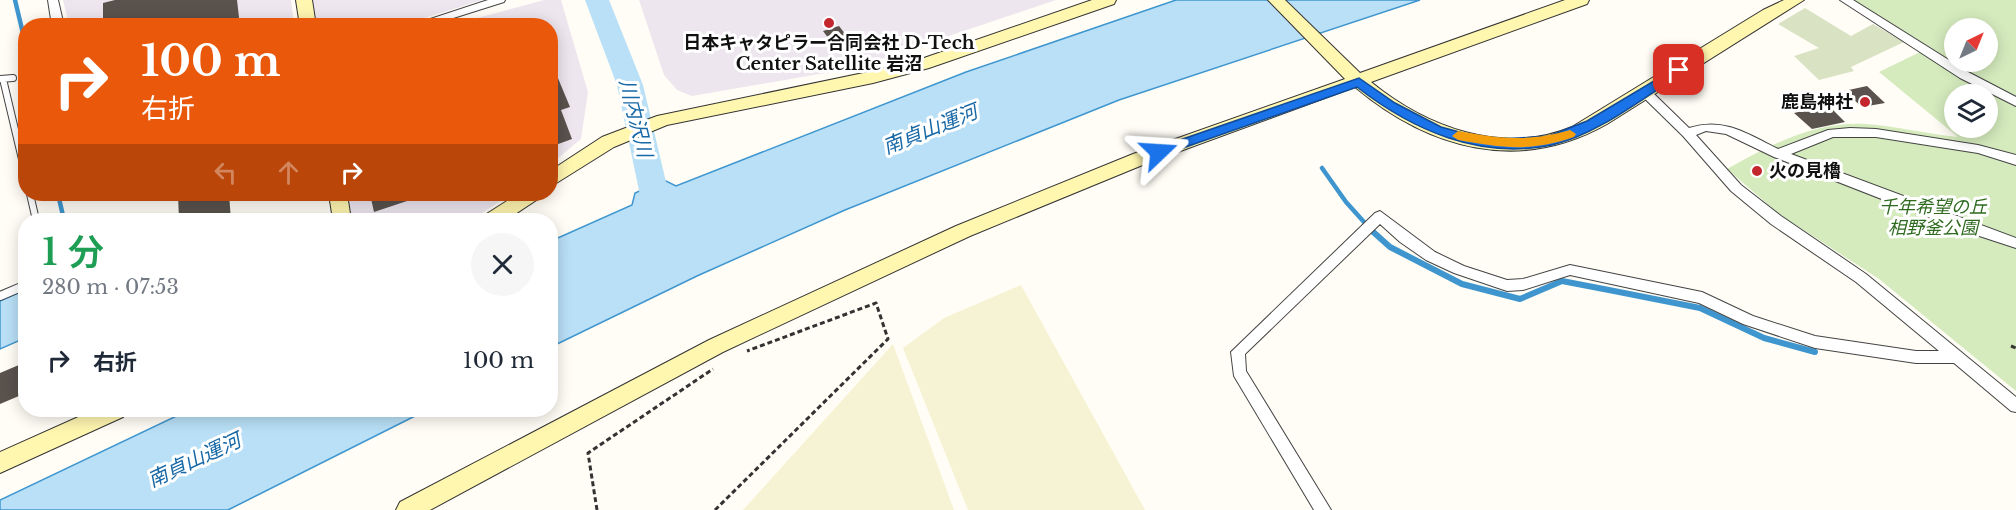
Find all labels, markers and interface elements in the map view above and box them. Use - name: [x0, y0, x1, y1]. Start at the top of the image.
- marker: 日本キャタピラー合同会社 D-Tech Center Satellite 岩沼: [822, 16, 836, 30]
- north arrow: [1944, 18, 1998, 72]
- map controls: [1944, 18, 1998, 138]
- place label: 日本キャタピラー合同会社 D-Tech Center Satellite 岩沼: [683, 32, 975, 75]
- text: 100 m: [141, 35, 280, 87]
- icon: right: [42, 42, 120, 120]
- pin: [1653, 44, 1704, 95]
- icon: arrive: [1662, 53, 1695, 86]
- water label: 川内沢川: [615, 76, 658, 162]
- button: layers: [1944, 84, 1998, 138]
- place label: 鹿島神社: [1781, 91, 1853, 113]
- text: 右折: [141, 92, 195, 125]
- marker: 鹿島神社: [1858, 95, 1872, 109]
- water label: 南貞山運河: [879, 98, 985, 159]
- position arrow: [1127, 120, 1191, 184]
- icon: left: [209, 156, 242, 189]
- icon: ahead: [272, 156, 305, 189]
- icon: right: [335, 156, 368, 189]
- place label: 火の見櫓: [1769, 160, 1841, 182]
- marker: 火の見櫓: [1750, 164, 1764, 178]
- park label: 千年希望の丘 相野釜公園: [1879, 196, 1988, 239]
- text: 1 分: [42, 230, 104, 275]
- button: close: [471, 233, 534, 296]
- text: 280 m · 07:53: [42, 275, 179, 299]
- icon: right: [42, 344, 75, 377]
- text: 100 m: [463, 347, 534, 374]
- text: 右折: [93, 349, 137, 376]
- water label: 南貞山運河: [144, 426, 248, 492]

